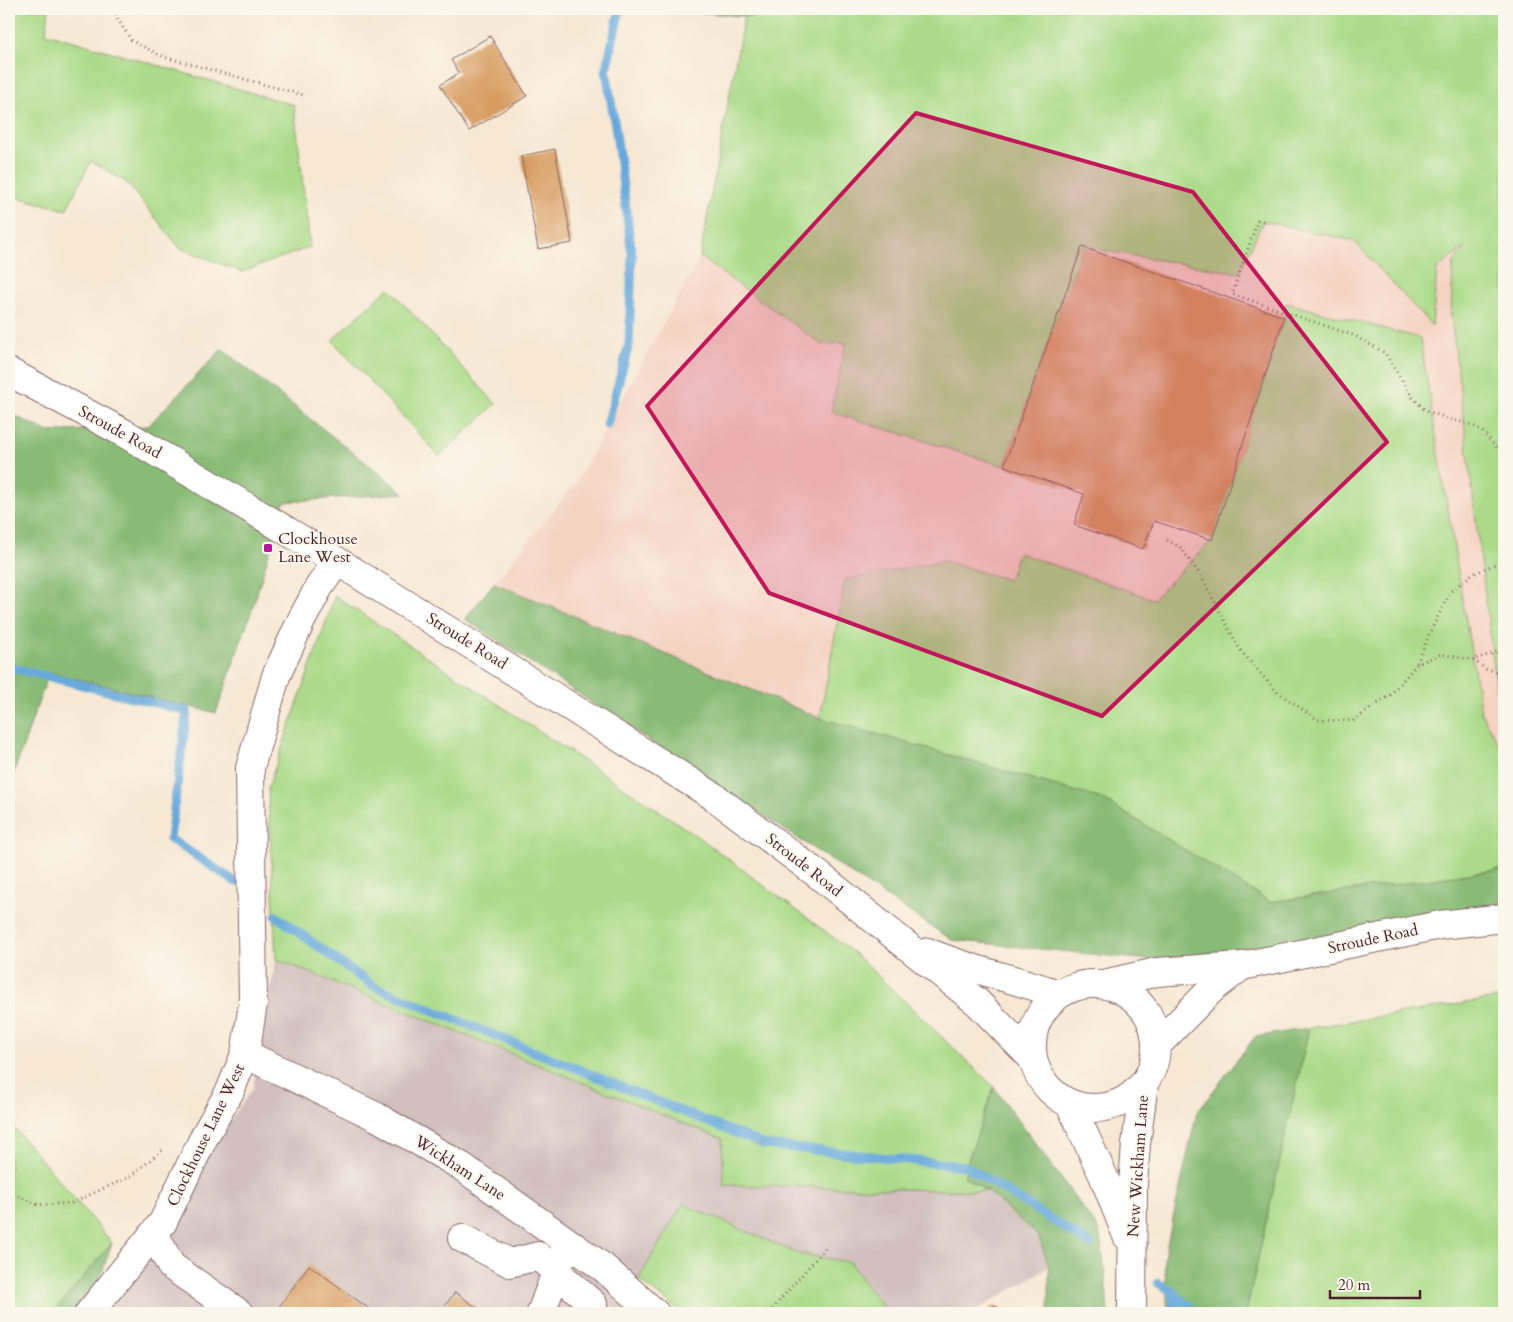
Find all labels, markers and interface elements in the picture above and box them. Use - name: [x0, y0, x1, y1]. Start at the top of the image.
- street label: Stroude Road: [75, 400, 166, 464]
- place label: Clockhouse Lane West: [278, 528, 358, 568]
- marker: Clockhouse Lane West: [262, 542, 274, 554]
- street label: Stroude Road: [422, 607, 512, 675]
- street label: Stroude Road: [761, 828, 847, 902]
- street label: Stroude Road: [1326, 919, 1421, 959]
- street label: Clockhouse Lane West: [162, 1060, 250, 1210]
- street label: New Wickham Lane: [1122, 1094, 1154, 1238]
- street label: Wickham Lane: [409, 1130, 510, 1206]
- scale bar: [1330, 1267, 1420, 1299]
- text: 20 m: [1338, 1275, 1370, 1295]

